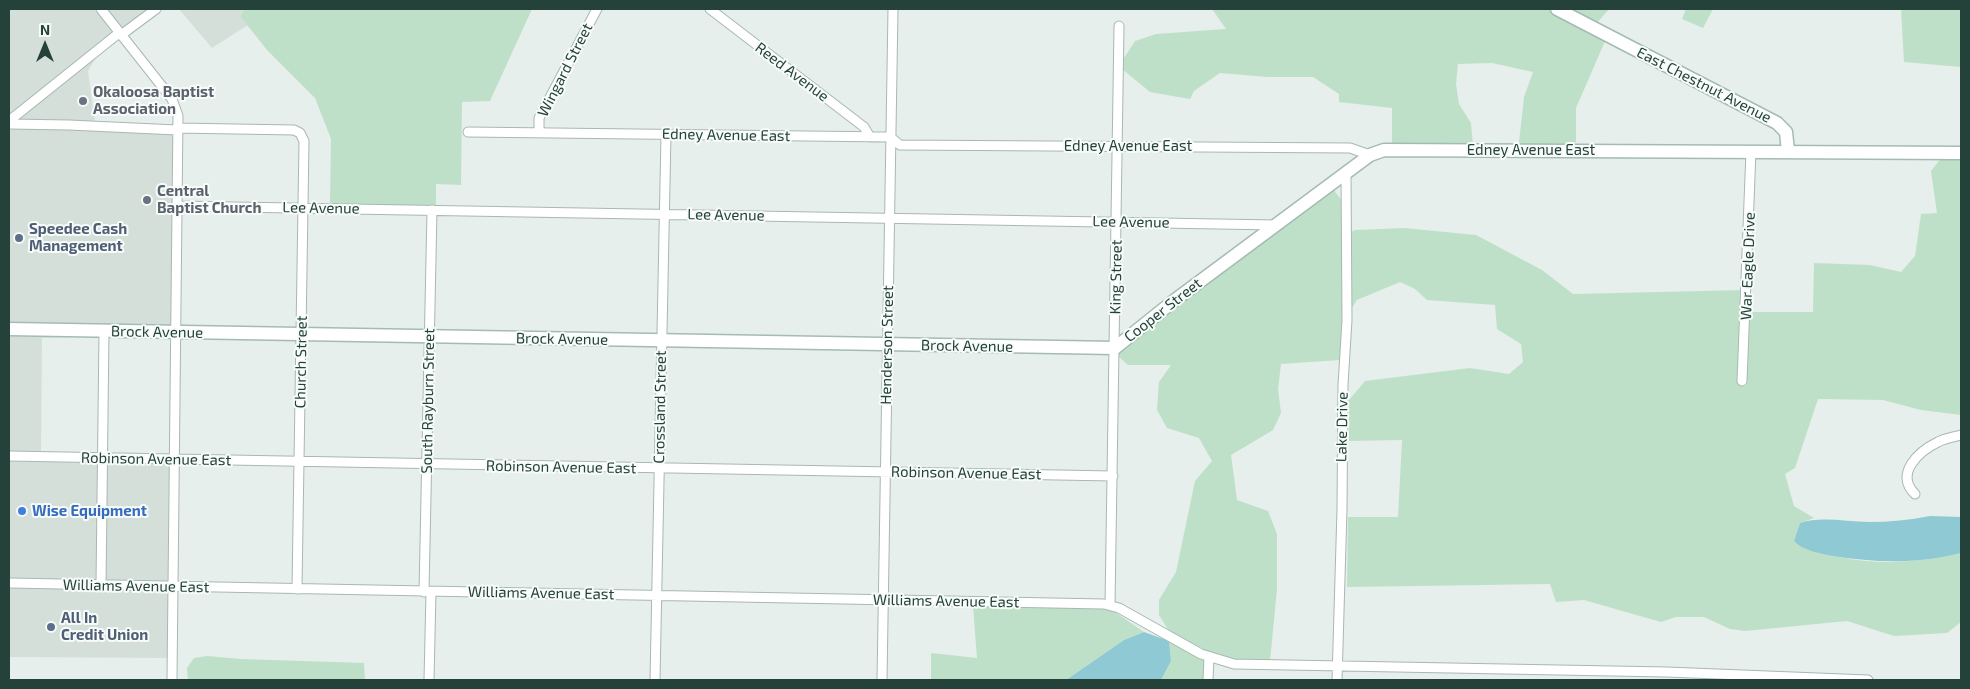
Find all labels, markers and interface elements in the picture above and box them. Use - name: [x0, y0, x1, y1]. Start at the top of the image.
- north arrow: [20, 20, 70, 70]
- street label: Wingard Street: [534, 20, 596, 120]
- text: N: [40, 21, 50, 38]
- street label: Reed Avenue: [752, 38, 832, 106]
- street label: East Chestnut Avenue: [1634, 43, 1774, 127]
- place label: Okaloosa Baptist Association: [93, 83, 214, 118]
- marker: Okaloosa Baptist Association: [77, 95, 89, 107]
- street label: Edney Avenue East: [662, 125, 790, 145]
- street label: Edney Avenue East: [1064, 137, 1192, 155]
- street label: Edney Avenue East: [1467, 141, 1595, 159]
- place label: Central Baptist Church: [157, 182, 261, 217]
- marker: Central Baptist Church: [141, 194, 153, 206]
- street label: Lee Avenue: [282, 198, 360, 218]
- street label: Lee Avenue: [687, 205, 765, 225]
- street label: Lee Avenue: [1092, 212, 1170, 232]
- street label: War Eagle Drive: [1737, 212, 1759, 320]
- place label: Speedee Cash Management: [29, 220, 127, 255]
- marker: Speedee Cash Management: [13, 232, 25, 244]
- street label: King Street: [1106, 239, 1126, 315]
- street label: Cooper Street: [1121, 274, 1205, 346]
- street label: Henderson Street: [877, 285, 897, 405]
- street label: Church Street: [291, 315, 311, 409]
- street label: Brock Avenue: [111, 322, 203, 342]
- street label: South Rayburn Street: [418, 328, 438, 474]
- street label: Brock Avenue: [516, 329, 608, 349]
- street label: Brock Avenue: [921, 336, 1013, 356]
- street label: Crossland Street: [650, 350, 670, 464]
- street label: Lake Drive: [1332, 392, 1352, 462]
- street label: Robinson Avenue East: [81, 449, 231, 469]
- street label: Robinson Avenue East: [486, 457, 636, 477]
- street label: Robinson Avenue East: [891, 463, 1041, 483]
- place label: Wise Equipment: [32, 502, 147, 520]
- marker: Wise Equipment: [16, 505, 28, 517]
- street label: Williams Avenue East: [63, 576, 209, 596]
- street label: Williams Avenue East: [468, 583, 614, 603]
- street label: Williams Avenue East: [873, 591, 1019, 611]
- place label: All In Credit Union: [61, 609, 148, 644]
- marker: All In Credit Union: [45, 621, 57, 633]

